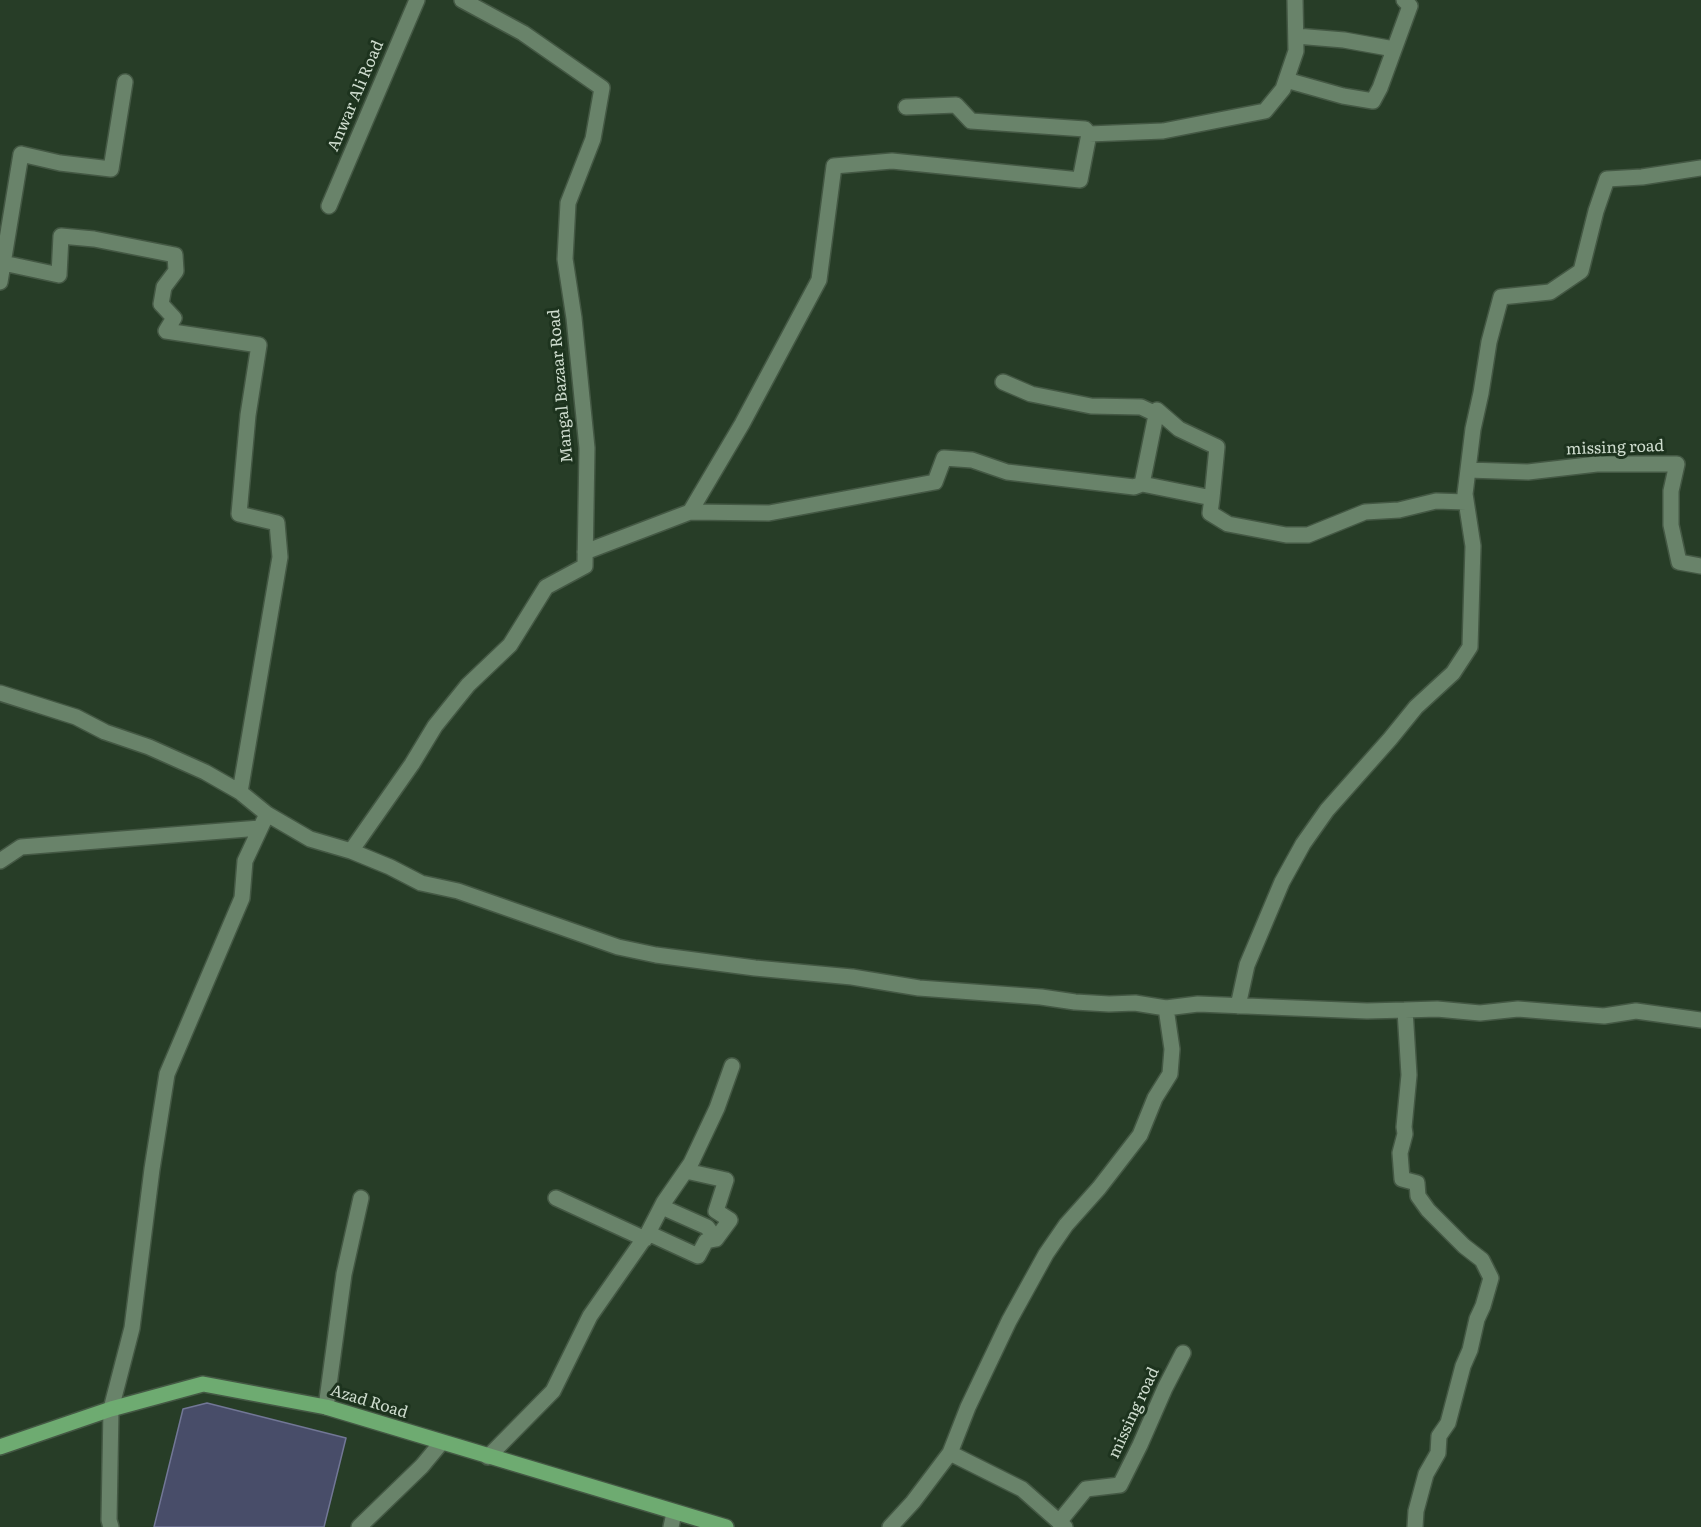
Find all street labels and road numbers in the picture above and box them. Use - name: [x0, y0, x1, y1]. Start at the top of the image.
- street label: Anwar Ali Road: [324, 38, 388, 154]
- street label: Mangal Bazaar Road: [545, 308, 577, 464]
- street label: missing road: [1565, 437, 1665, 459]
- street label: missing road: [1104, 1364, 1164, 1462]
- street label: Azad Road: [328, 1381, 410, 1423]

